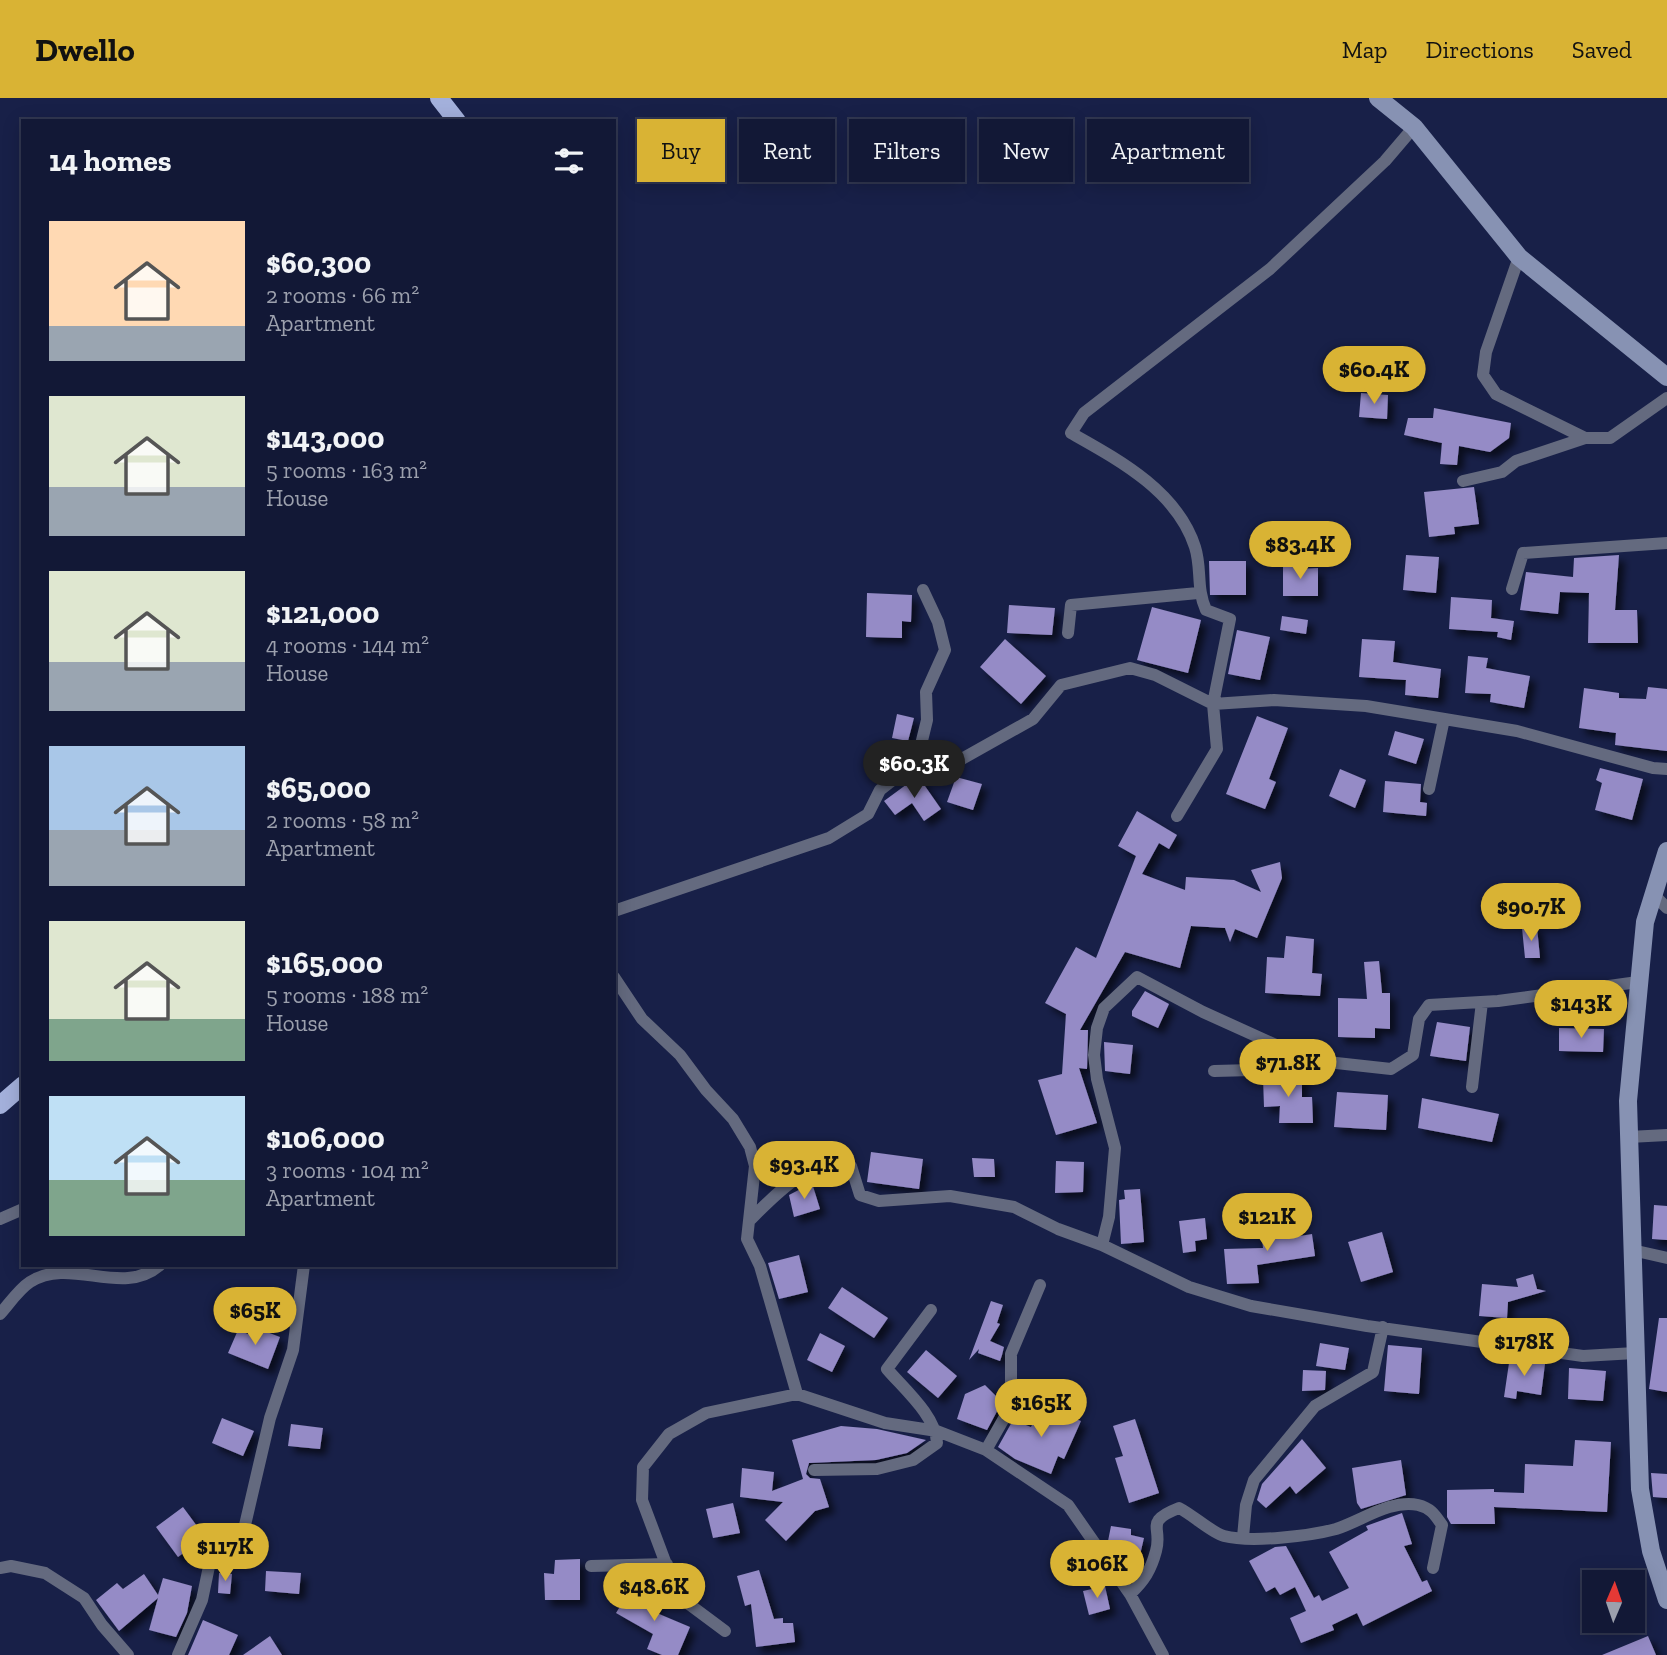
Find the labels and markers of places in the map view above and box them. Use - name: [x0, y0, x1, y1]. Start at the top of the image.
- pin: $60.4K: [1317, 346, 1431, 406]
- pin: $83.4K: [1243, 522, 1357, 581]
- pin: $60.3K: [857, 740, 971, 800]
- pin: $90.7K: [1474, 884, 1588, 943]
- pin: $143K: [1532, 981, 1630, 1040]
- pin: $71.8K: [1231, 1040, 1345, 1099]
- pin: $93.4K: [747, 1142, 861, 1201]
- pin: $121K: [1218, 1194, 1316, 1253]
- pin: $65K: [214, 1288, 296, 1347]
- pin: $178K: [1475, 1318, 1573, 1378]
- pin: $165K: [992, 1380, 1090, 1439]
- pin: $117K: [176, 1524, 274, 1583]
- pin: $106K: [1048, 1540, 1146, 1600]
- pin: $48.6K: [597, 1564, 711, 1623]

